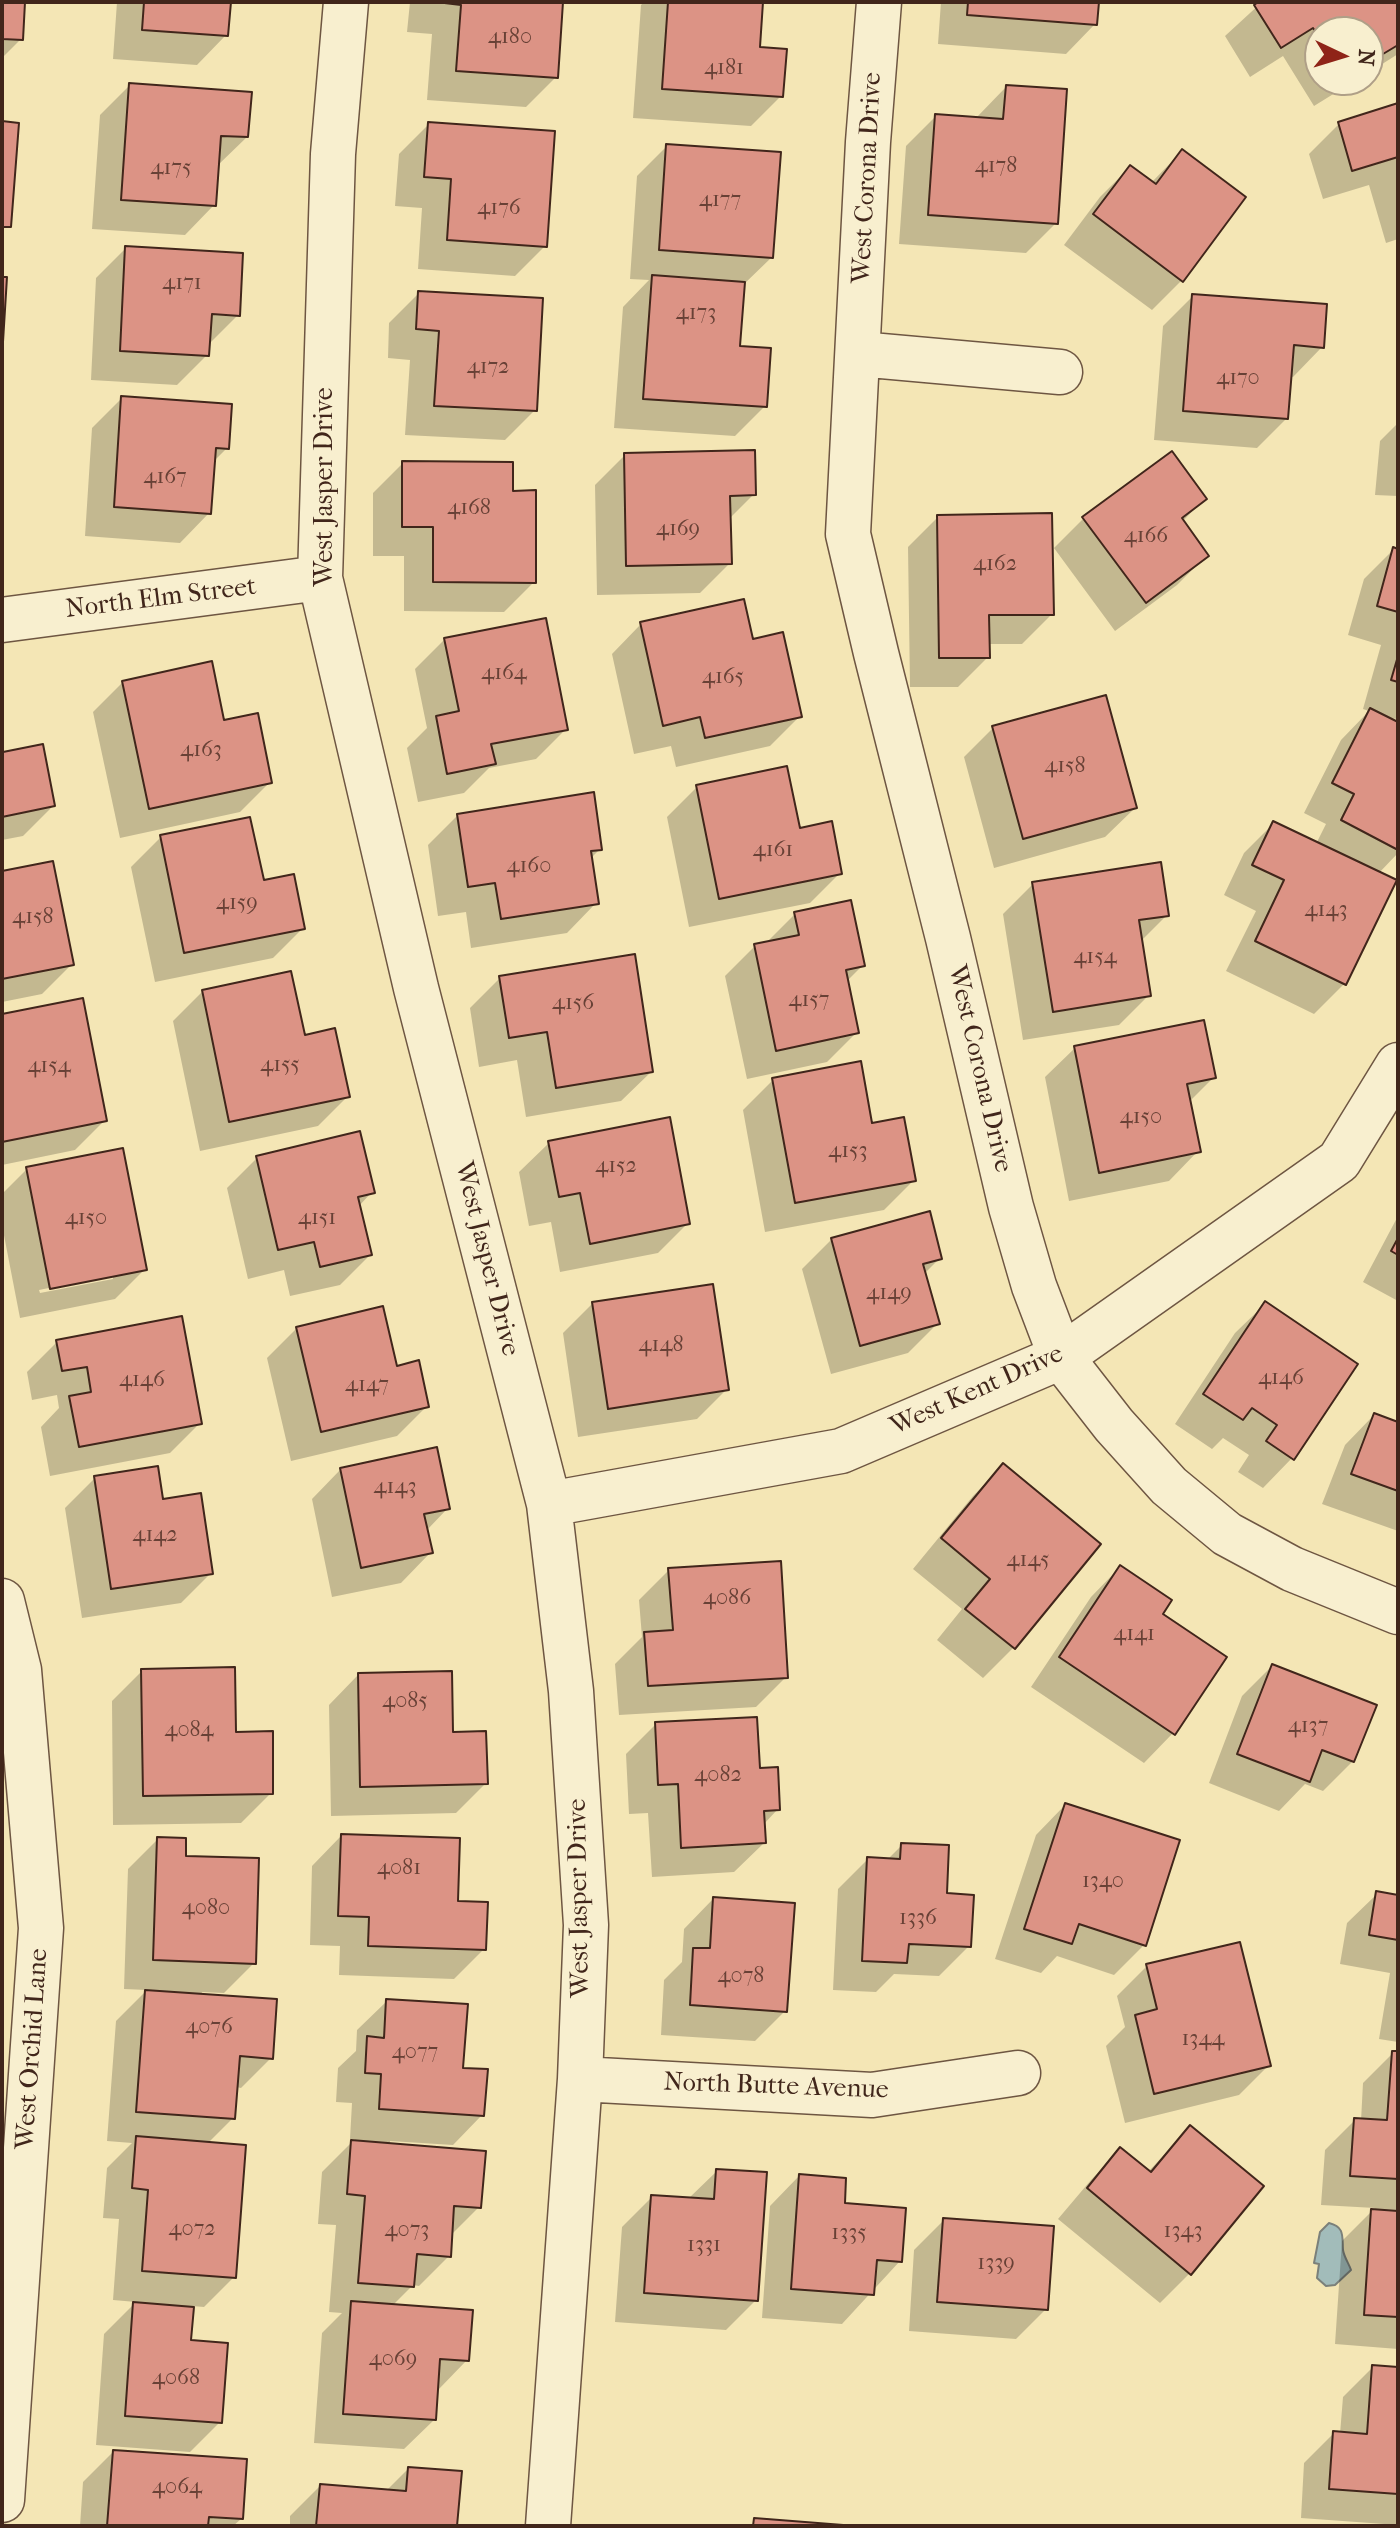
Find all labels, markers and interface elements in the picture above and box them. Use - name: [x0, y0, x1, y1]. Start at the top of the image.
- north arrow: [1304, 16, 1384, 96]
- house number: 4180: [488, 25, 532, 51]
- text: N: [1352, 48, 1379, 67]
- house number: 4181: [704, 56, 744, 82]
- street label: West Corona Drive: [847, 71, 889, 285]
- house number: 4178: [975, 154, 1017, 180]
- house number: 4175: [151, 156, 191, 182]
- house number: 4177: [699, 188, 741, 214]
- house number: 4176: [477, 196, 521, 222]
- house number: 4171: [162, 271, 202, 297]
- house number: 4173: [676, 301, 716, 327]
- house number: 4172: [467, 355, 509, 381]
- house number: 4170: [1216, 366, 1260, 392]
- street label: West Jasper Drive: [310, 387, 342, 587]
- house number: 4167: [143, 465, 187, 491]
- house number: 4168: [447, 496, 491, 522]
- house number: 4169: [656, 517, 700, 543]
- house number: 4166: [1124, 524, 1168, 550]
- house number: 4162: [973, 552, 1017, 578]
- street label: North Elm Street: [64, 572, 258, 626]
- house number: 4164: [481, 661, 527, 687]
- house number: 4165: [702, 665, 744, 691]
- house number: 4163: [180, 738, 222, 764]
- house number: 4158: [1044, 754, 1086, 780]
- house number: 4161: [753, 838, 793, 864]
- house number: 4160: [507, 854, 551, 880]
- house number: 4159: [216, 891, 258, 917]
- house number: 4143: [1305, 898, 1347, 924]
- house number: 4158: [12, 905, 54, 931]
- house number: 4154: [1073, 945, 1117, 971]
- street label: West Corona Drive: [940, 962, 1018, 1176]
- house number: 4157: [789, 988, 829, 1014]
- house number: 4156: [552, 991, 594, 1017]
- house number: 4155: [260, 1053, 300, 1079]
- house number: 4154: [27, 1054, 71, 1080]
- house number: 4150: [1120, 1105, 1162, 1131]
- house number: 4153: [828, 1139, 868, 1165]
- house number: 4152: [595, 1154, 637, 1180]
- street label: West Jasper Drive: [447, 1159, 525, 1359]
- house number: 4150: [65, 1206, 107, 1232]
- house number: 4151: [298, 1206, 336, 1232]
- house number: 4149: [866, 1281, 912, 1307]
- house number: 4148: [639, 1333, 683, 1359]
- street label: West Kent Drive: [886, 1339, 1068, 1443]
- house number: 4146: [1258, 1366, 1304, 1392]
- house number: 4146: [119, 1368, 165, 1394]
- house number: 4147: [345, 1373, 389, 1399]
- house number: 4143: [374, 1475, 416, 1501]
- house number: 4142: [132, 1523, 178, 1549]
- house number: 4145: [1007, 1548, 1049, 1574]
- house number: 4086: [703, 1586, 751, 1612]
- house number: 4141: [1113, 1622, 1155, 1648]
- house number: 4085: [382, 1689, 428, 1715]
- house number: 4137: [1288, 1714, 1328, 1740]
- house number: 4084: [164, 1718, 214, 1744]
- house number: 4082: [694, 1763, 742, 1789]
- street label: West Jasper Drive: [563, 1798, 597, 1998]
- house number: 4081: [377, 1856, 421, 1882]
- house number: 1340: [1082, 1869, 1124, 1895]
- house number: 4080: [182, 1896, 230, 1922]
- house number: 1336: [899, 1906, 937, 1932]
- street label: West Orchid Lane: [10, 1947, 56, 2151]
- house number: 4078: [718, 1964, 764, 1990]
- house number: 4076: [185, 2015, 233, 2041]
- house number: 1344: [1182, 2027, 1224, 2053]
- house number: 4077: [392, 2040, 438, 2066]
- street label: North Butte Avenue: [663, 2067, 889, 2107]
- house number: 4072: [169, 2217, 215, 2243]
- house number: 4073: [385, 2218, 429, 2244]
- house number: 1343: [1164, 2219, 1202, 2245]
- house number: 1335: [831, 2221, 867, 2247]
- house number: 1331: [687, 2233, 721, 2259]
- house number: 1339: [977, 2251, 1015, 2277]
- house number: 4069: [369, 2347, 417, 2373]
- house number: 4068: [152, 2366, 200, 2392]
- house number: 4064: [152, 2475, 202, 2501]

